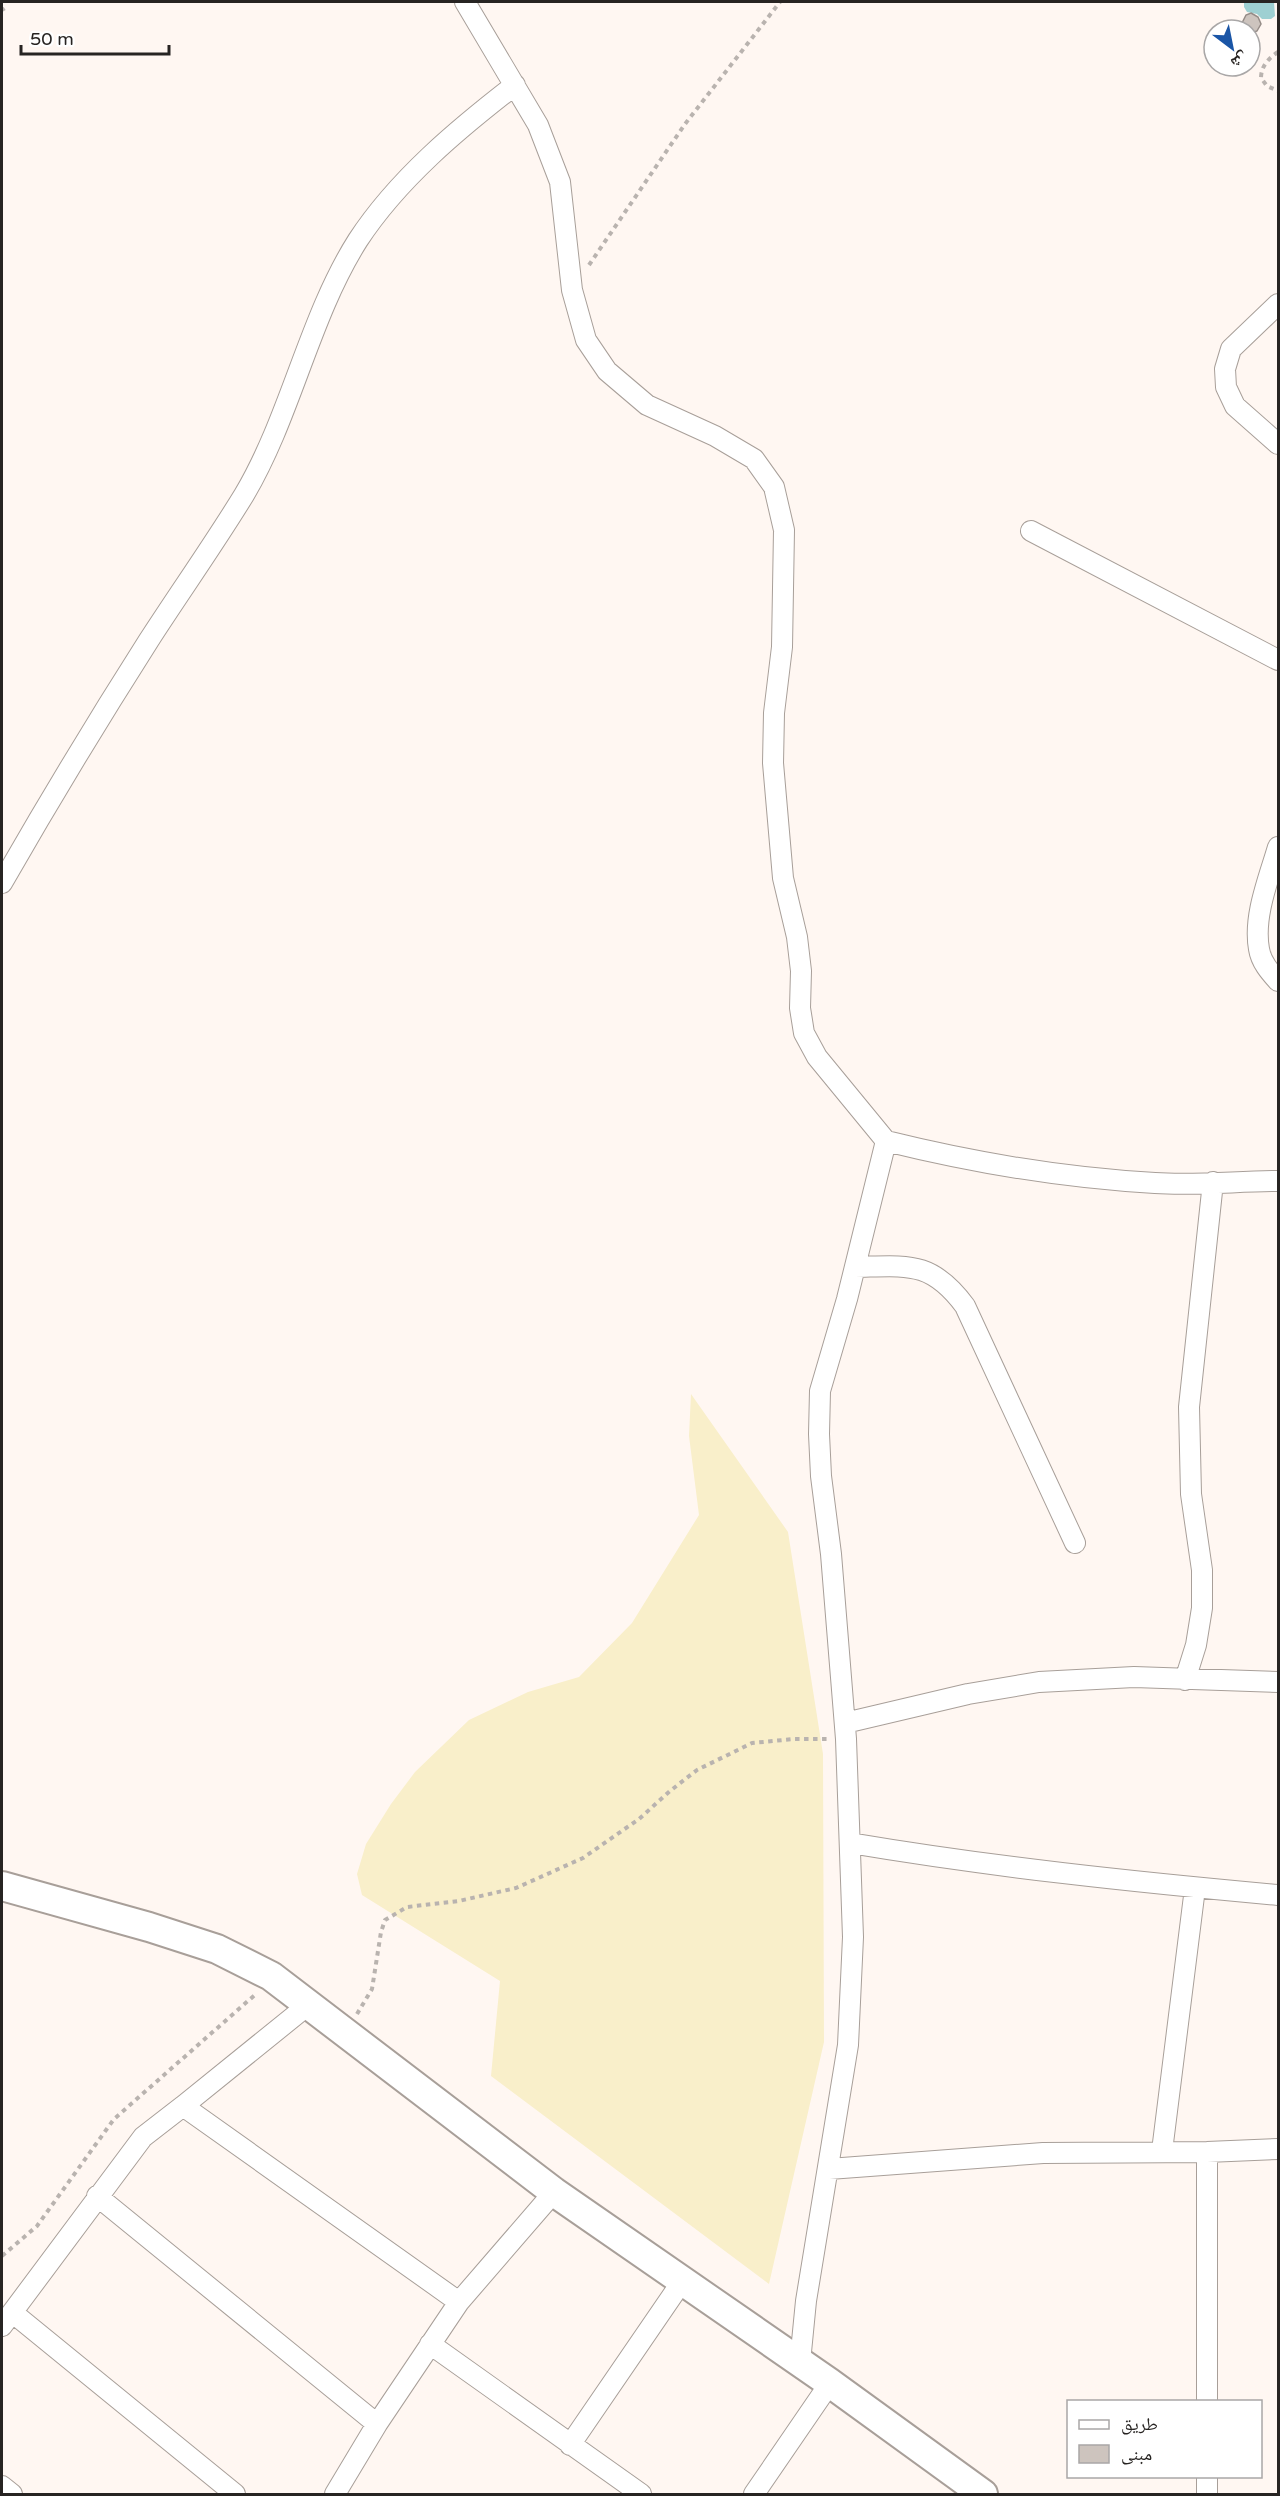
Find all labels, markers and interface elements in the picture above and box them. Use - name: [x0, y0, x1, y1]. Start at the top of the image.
- scale bar: [21, 18, 170, 56]
- north arrow: [1202, 18, 1262, 78]
- text: 50 m: [30, 28, 74, 50]
- text: ش: [1227, 47, 1252, 73]
- legend: [1067, 2400, 1262, 2478]
- text: طريق: [1121, 2413, 1158, 2435]
- text: مبنى: [1121, 2443, 1152, 2465]

